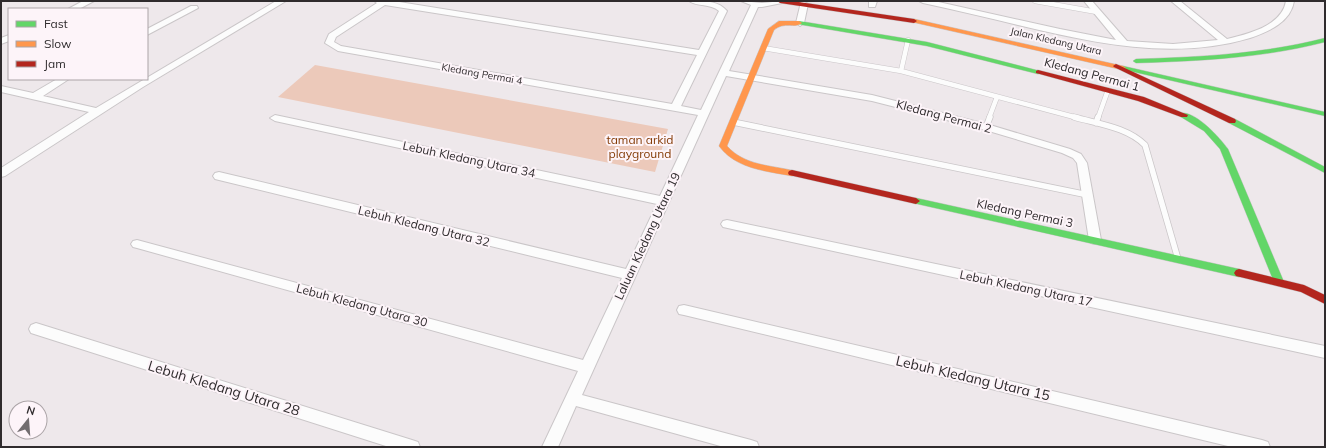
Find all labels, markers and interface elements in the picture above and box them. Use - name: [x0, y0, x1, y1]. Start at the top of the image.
- legend: [8, 8, 148, 80]
- text: Fast: [44, 16, 68, 31]
- street label: Jalan Kledang Utara: [1009, 24, 1103, 58]
- text: Slow: [44, 36, 72, 51]
- street label: Kledang Permai 1: [1043, 54, 1141, 94]
- text: Jam: [44, 56, 66, 71]
- street label: Kledang Permai 4: [441, 60, 523, 88]
- street label: Kledang Permai 2: [895, 96, 993, 136]
- park label: taman arkid playground: [606, 132, 674, 161]
- street label: Lebuh Kledang Utara 34: [401, 138, 537, 180]
- street label: Laluan Kledang Utara 19: [611, 170, 683, 302]
- street label: Kledang Permai 3: [975, 195, 1075, 231]
- street label: Lebuh Kledang Utara 32: [357, 202, 491, 250]
- street label: Lebuh Kledang Utara 17: [958, 267, 1094, 309]
- street label: Lebuh Kledang Utara 30: [295, 280, 429, 330]
- street label: Lebuh Kledang Utara 15: [894, 351, 1052, 405]
- street label: Lebuh Kledang Utara 28: [146, 356, 302, 420]
- north arrow: [8, 400, 48, 440]
- text: N: [25, 403, 37, 418]

